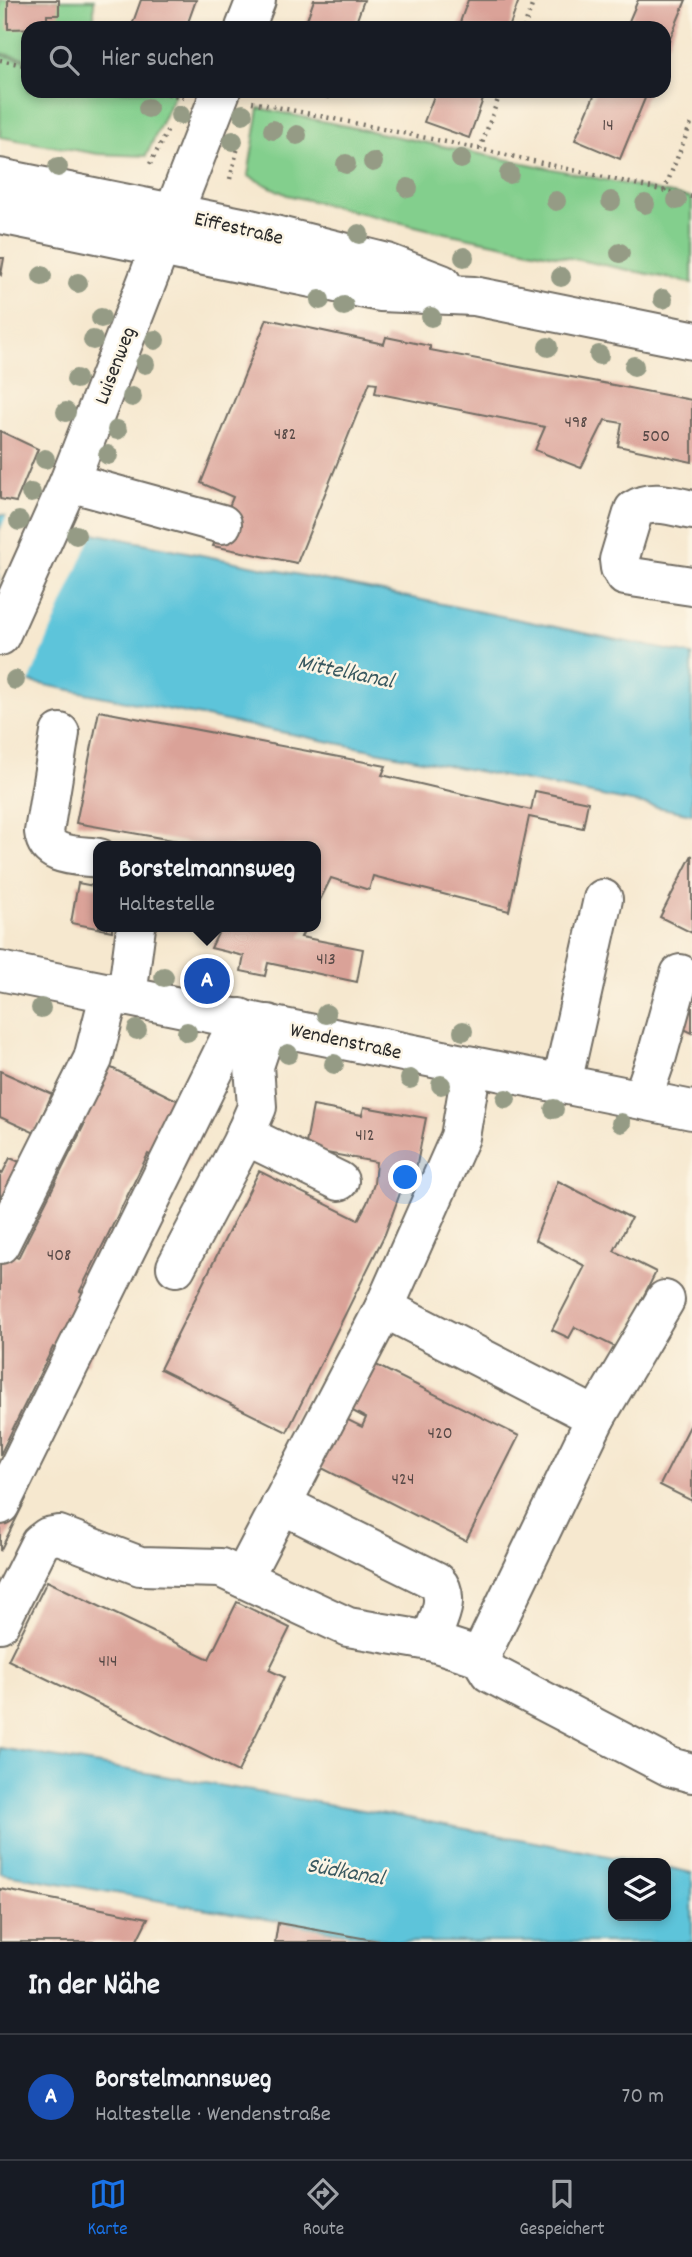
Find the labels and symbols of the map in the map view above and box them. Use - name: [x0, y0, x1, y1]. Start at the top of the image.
- house number: 14: [602, 114, 614, 139]
- street label: Eiffestraße: [191, 205, 286, 255]
- street label: Luisenweg: [88, 323, 145, 409]
- house number: 498: [565, 411, 587, 436]
- house number: 482: [274, 423, 296, 448]
- house number: 500: [642, 425, 670, 450]
- water label: Mittelkanal: [294, 647, 398, 700]
- house number: 413: [316, 948, 336, 973]
- pin: A: [184, 955, 230, 1007]
- street label: Wendenstraße: [287, 1016, 404, 1069]
- house number: 412: [355, 1124, 375, 1149]
- your location: [388, 1160, 422, 1194]
- house number: 408: [47, 1244, 71, 1269]
- house number: 420: [427, 1422, 453, 1447]
- house number: 424: [392, 1468, 414, 1493]
- house number: 414: [99, 1650, 117, 1675]
- water label: Südkanal: [304, 1850, 388, 1897]

